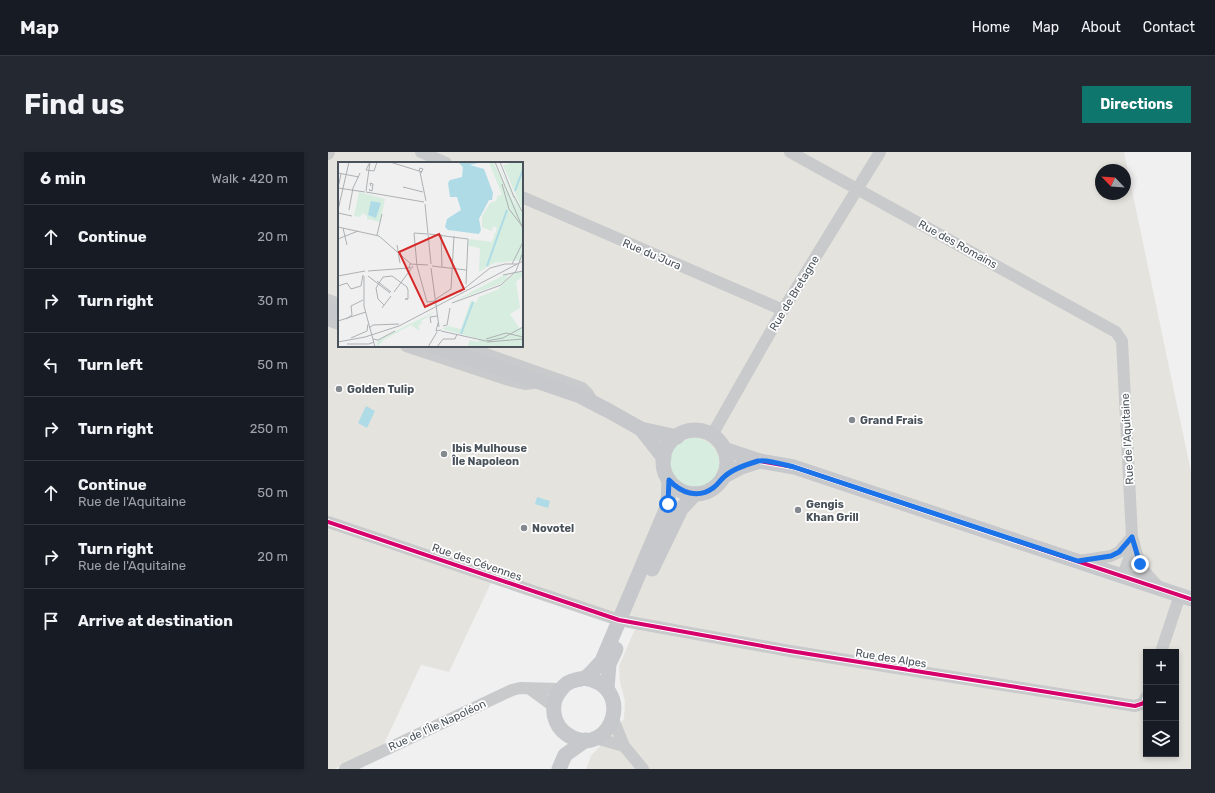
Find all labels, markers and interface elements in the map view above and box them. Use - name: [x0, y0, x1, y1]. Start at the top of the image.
- text: Map: [20, 16, 59, 39]
- text: Home: [972, 19, 1010, 36]
- text: Map: [1032, 19, 1059, 36]
- text: About: [1081, 19, 1121, 36]
- text: Contact: [1143, 19, 1195, 36]
- button: Directions: [1082, 86, 1191, 123]
- text: Find us: [24, 88, 124, 121]
- inset map: [338, 162, 523, 347]
- north arrow: [1095, 164, 1131, 200]
- text: 6 min: [40, 168, 86, 188]
- text: Walk · 420 m: [212, 171, 288, 186]
- street label: Rue des Romains: [916, 217, 1000, 272]
- icon: ahead: [40, 226, 62, 248]
- text: Continue: [78, 228, 147, 246]
- text: 20 m: [257, 229, 288, 244]
- street label: Rue du Jura: [621, 236, 683, 273]
- street label: Rue de Bretagne: [767, 253, 822, 333]
- icon: right: [40, 290, 62, 312]
- text: Turn right: [78, 292, 153, 310]
- text: 30 m: [257, 293, 288, 308]
- icon: left: [40, 354, 62, 376]
- text: Turn left: [78, 356, 143, 374]
- text: 50 m: [257, 357, 288, 372]
- place label: Golden Tulip: [347, 383, 414, 396]
- marker: Golden Tulip: [334, 384, 344, 394]
- street label: Rue de l'Aquitaine: [1119, 393, 1136, 485]
- place label: Grand Frais: [860, 414, 923, 427]
- marker: Grand Frais: [847, 415, 857, 425]
- icon: right: [40, 418, 62, 440]
- text: Turn right: [78, 420, 153, 438]
- text: 250 m: [250, 421, 288, 436]
- place label: Ibis Mulhouse Île Napoleon: [451, 442, 527, 468]
- marker: Ibis Mulhouse Île Napoleon: [439, 449, 449, 459]
- text: Continue: [78, 476, 147, 494]
- icon: ahead: [40, 482, 62, 504]
- text: 50 m: [257, 485, 288, 500]
- text: Rue de l'Aquitaine: [78, 494, 186, 509]
- route start: [659, 495, 677, 513]
- place label: Gengis Khan Grill: [806, 498, 859, 524]
- marker: Gengis Khan Grill: [793, 505, 803, 515]
- place label: Novotel: [532, 522, 574, 535]
- marker: Novotel: [519, 523, 529, 533]
- text: Turn right: [78, 540, 153, 558]
- street label: Rue des Cévennes: [430, 541, 524, 584]
- icon: right: [40, 546, 62, 568]
- text: 20 m: [257, 549, 288, 564]
- route end: [1131, 555, 1149, 573]
- text: Rue de l'Aquitaine: [78, 558, 186, 573]
- icon: arrive: [40, 610, 62, 632]
- text: Arrive at destination: [78, 612, 233, 630]
- street label: Rue des Alpes: [854, 646, 928, 671]
- map controls: [1143, 649, 1179, 757]
- button: +: [1143, 649, 1179, 685]
- button: −: [1143, 685, 1179, 721]
- street label: Rue de l'Île Napoléon: [386, 697, 488, 754]
- button: layers: [1143, 721, 1179, 757]

